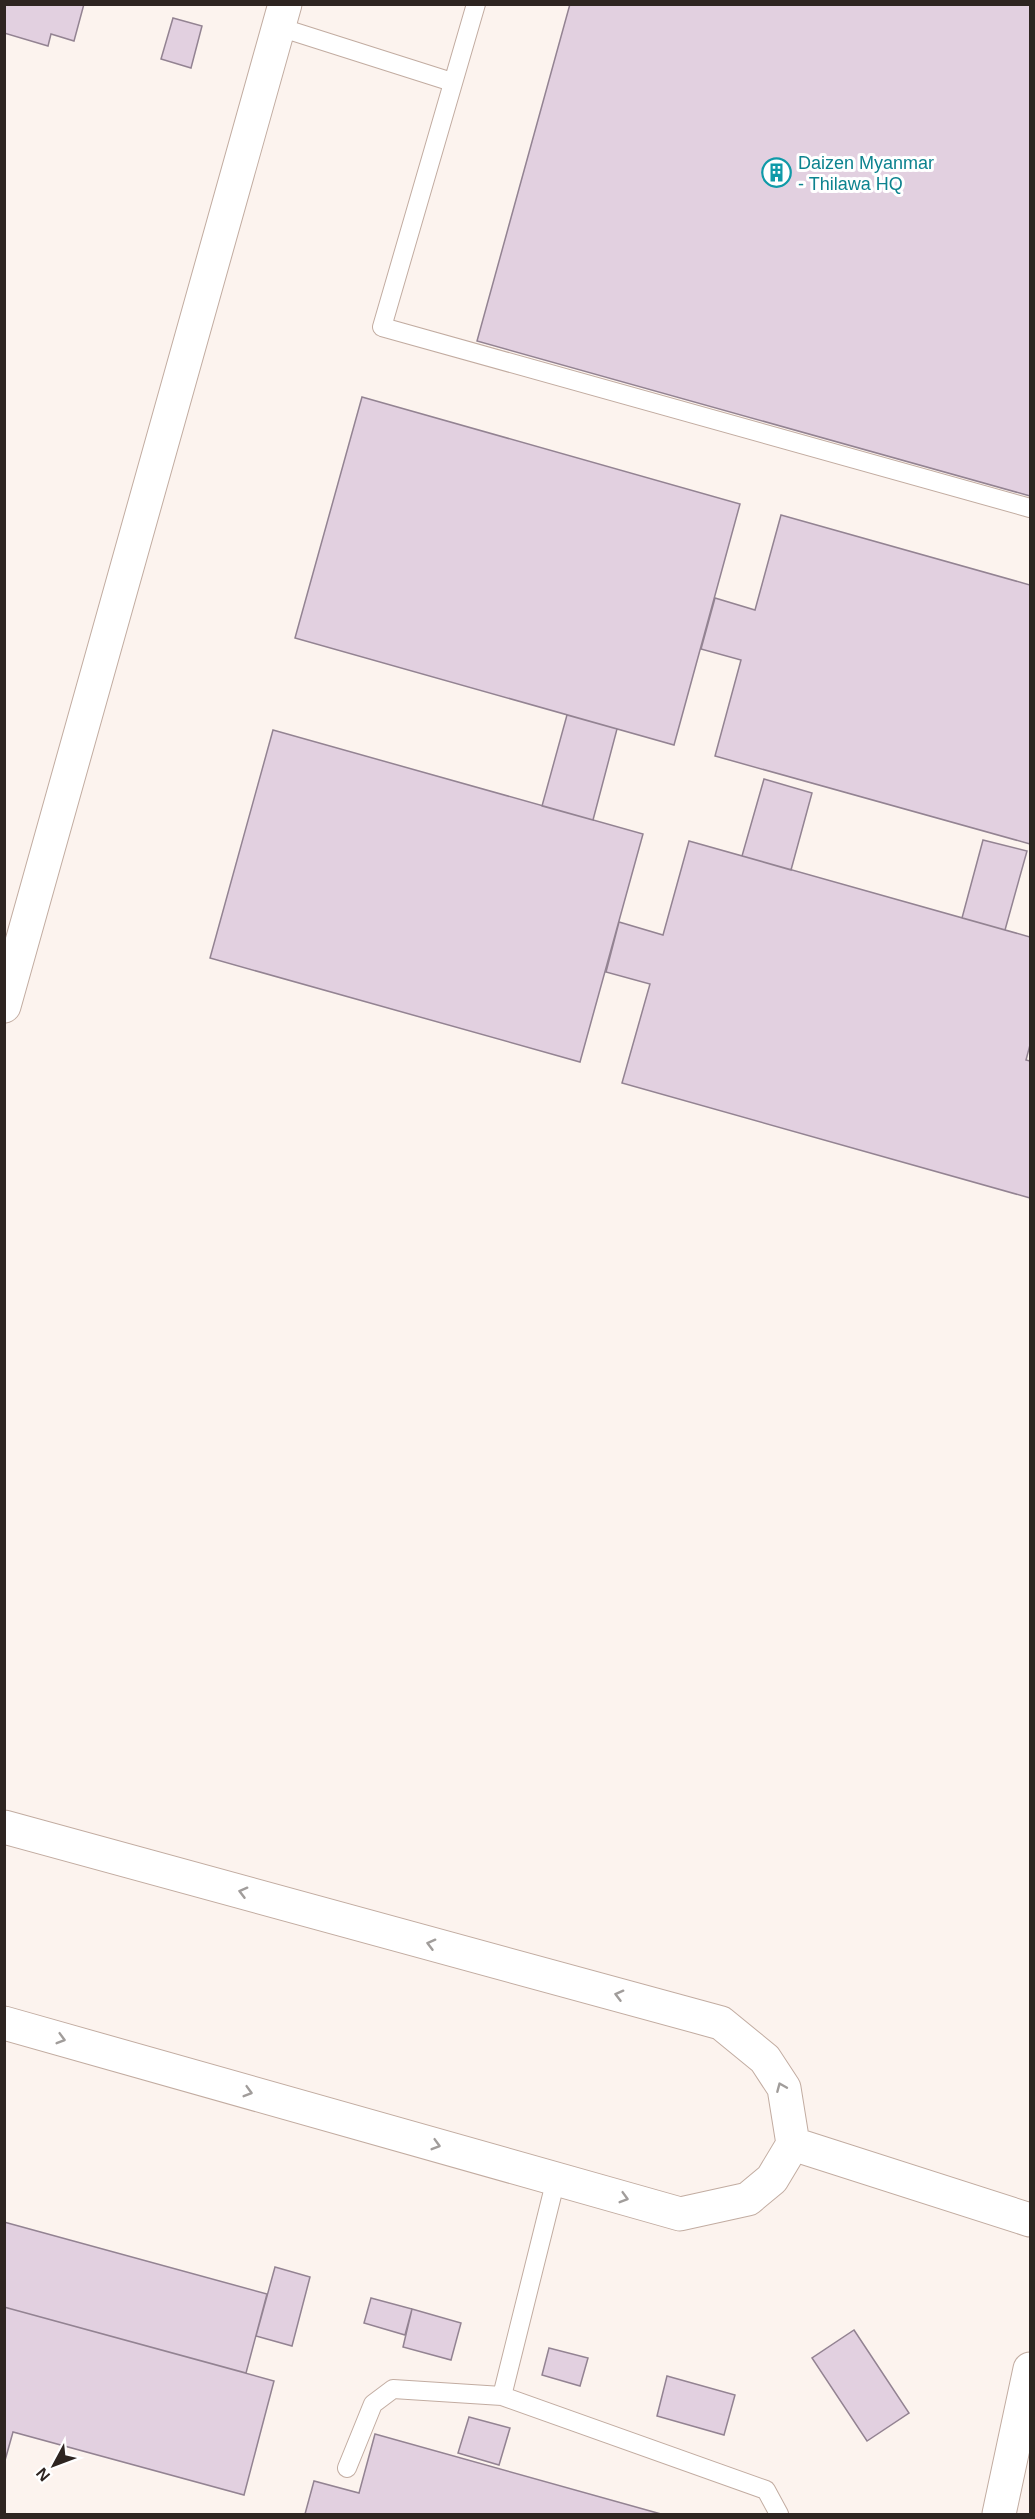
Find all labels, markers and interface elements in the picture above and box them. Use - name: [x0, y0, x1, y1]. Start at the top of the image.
- place label: Daizen Myanmar - Thilawa HQ: [798, 153, 934, 194]
- building icon: Daizen Myanmar - Thilawa HQ: [761, 157, 793, 189]
- one-way arrow: [238, 1887, 248, 1900]
- one-way arrow: [426, 1939, 437, 1951]
- one-way arrow: [614, 1990, 625, 2002]
- one-way arrow: [55, 2032, 66, 2044]
- one-way arrow: [777, 2082, 789, 2093]
- one-way arrow: [243, 2085, 253, 2097]
- one-way arrow: [431, 2138, 441, 2151]
- one-way arrow: [619, 2191, 629, 2204]
- north arrow: [24, 2435, 84, 2495]
- text: N: [33, 2465, 53, 2484]

